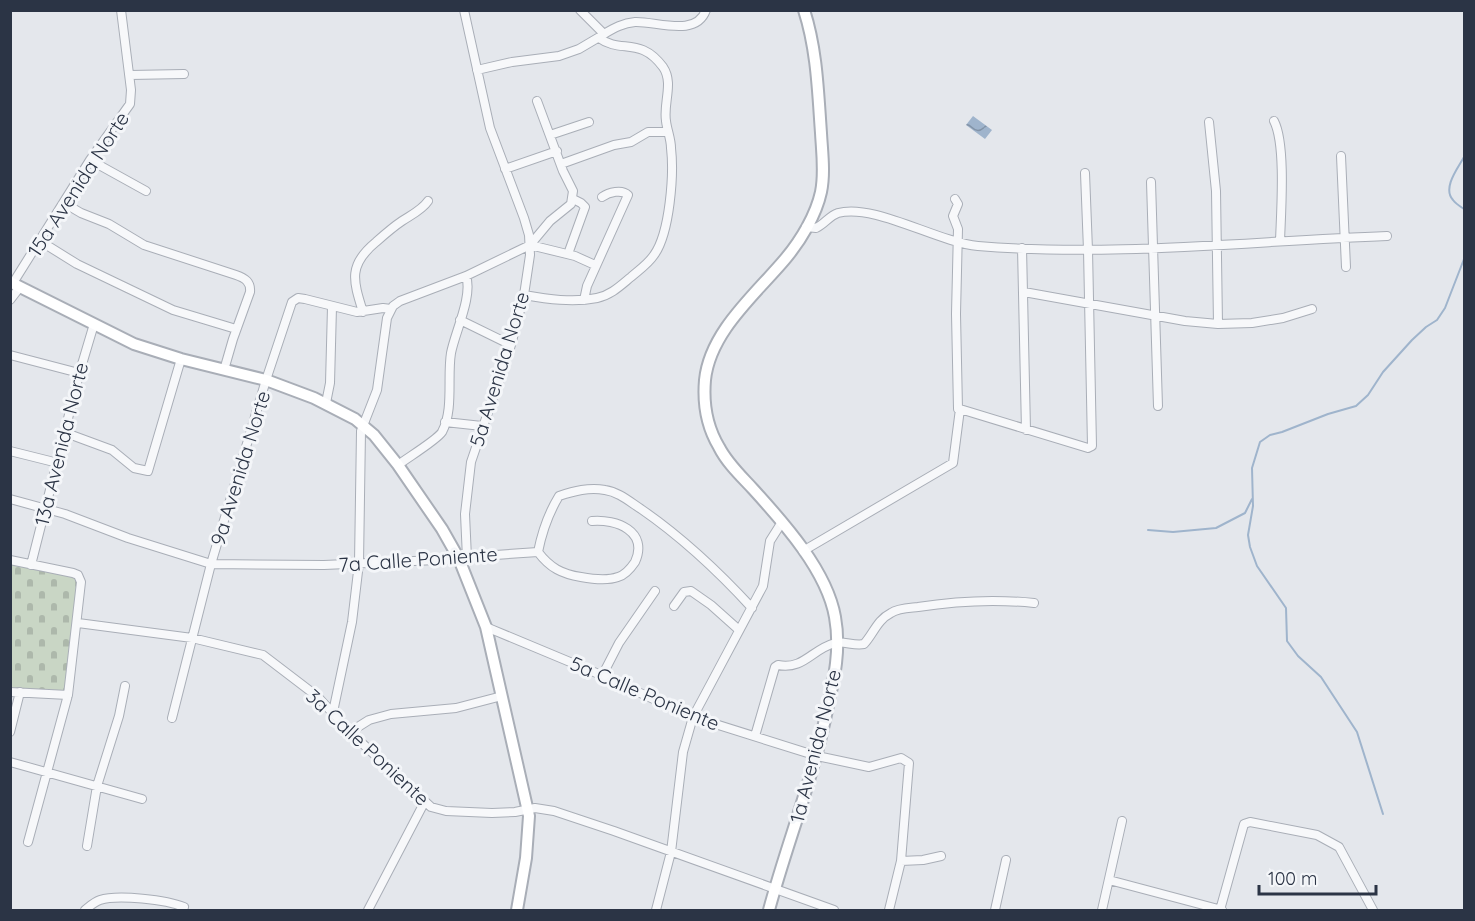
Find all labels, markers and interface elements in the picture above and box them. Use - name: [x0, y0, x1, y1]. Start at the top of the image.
- street label: 15a Avenida Norte: [22, 107, 134, 261]
- street label: 5a Avenida Norte: [464, 289, 534, 449]
- street label: 13a Avenida Norte: [29, 360, 93, 528]
- street label: 9a Avenida Norte: [205, 387, 275, 549]
- street label: 7a Calle Poniente: [338, 541, 498, 577]
- street label: 5a Calle Poniente: [567, 650, 723, 736]
- street label: 1a Avenida Norte: [784, 667, 846, 825]
- street label: 3a Calle Poniente: [301, 683, 435, 811]
- scale bar: [1259, 858, 1376, 896]
- text: 100 m: [1268, 867, 1317, 890]

